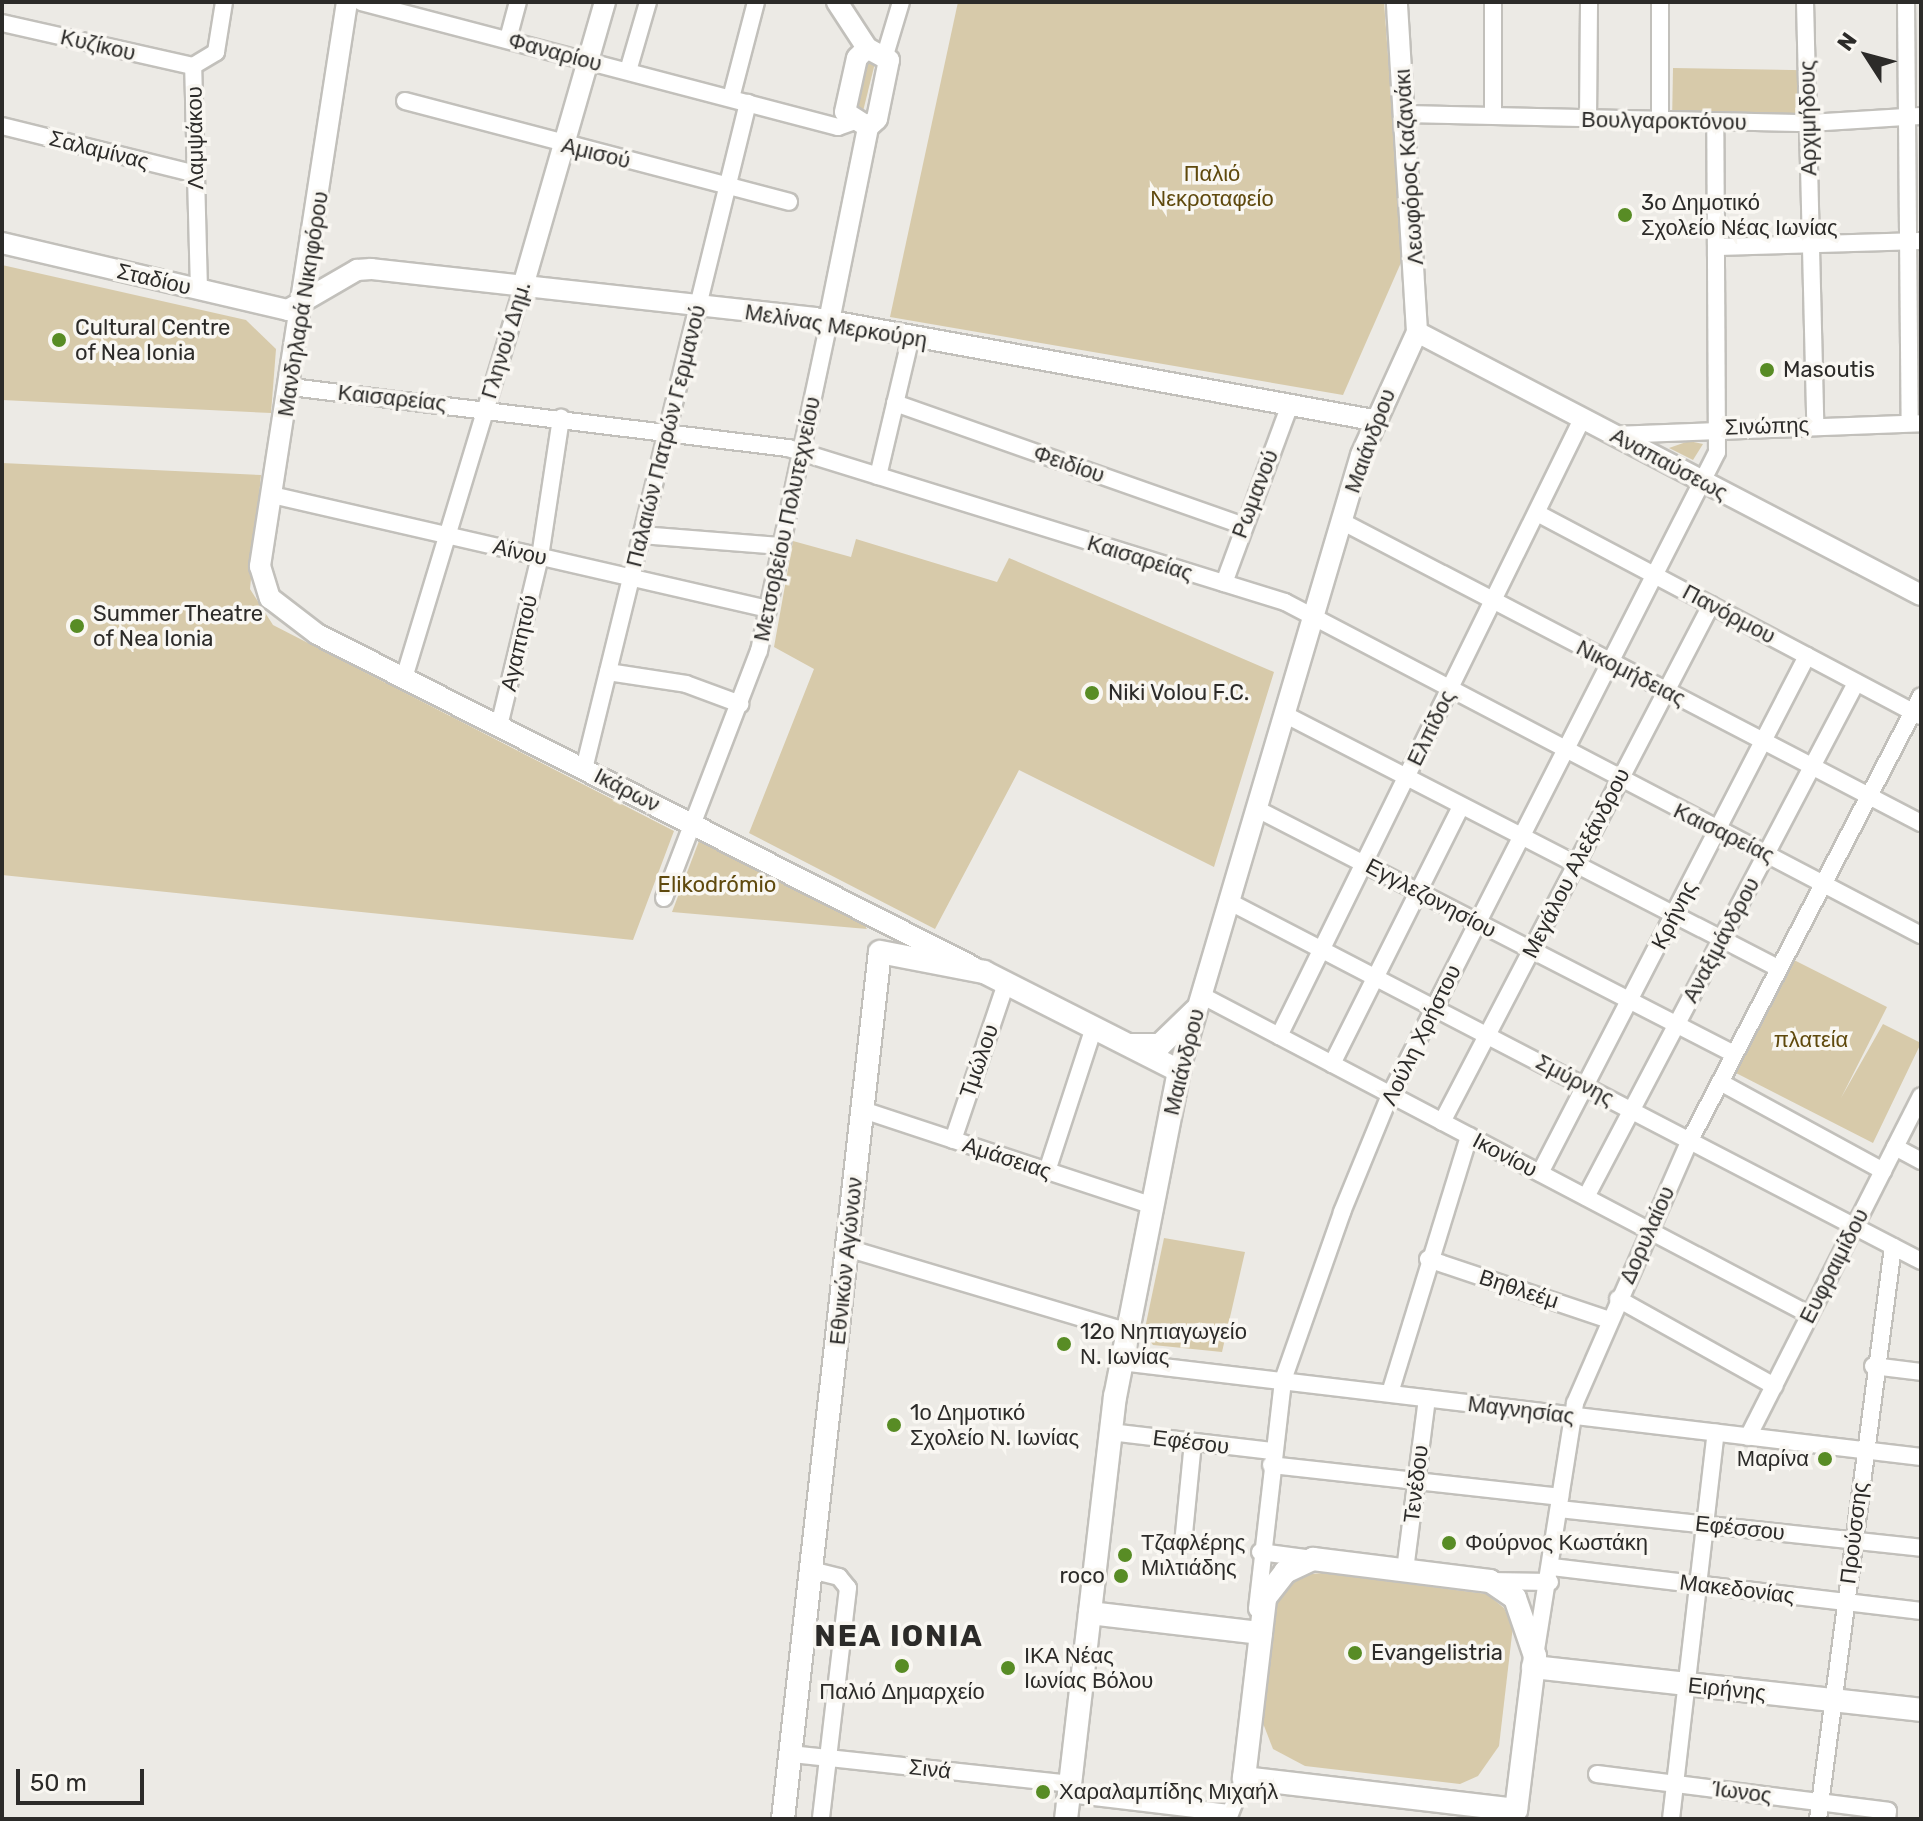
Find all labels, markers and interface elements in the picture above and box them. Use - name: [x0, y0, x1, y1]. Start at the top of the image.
- north arrow: [1827, 16, 1907, 96]
- street label: Κυζίκου: [58, 24, 138, 66]
- street label: Φαναρίου: [505, 27, 605, 77]
- text: N: [1832, 27, 1863, 56]
- street label: Αρχιμήδους: [1794, 60, 1822, 176]
- street label: Λεωφόρος Καζανάκι: [1389, 68, 1429, 266]
- street label: Λαμψάκου: [181, 86, 209, 190]
- street label: Βουλγαροκτόνου: [1581, 106, 1747, 136]
- street label: Σαλαμίνας: [47, 125, 151, 175]
- street label: Αμισού: [559, 132, 633, 174]
- park label: Παλιό Νεκροταφείο: [1150, 160, 1274, 212]
- street label: Μανδηλαρά Νικηφόρου: [272, 189, 334, 419]
- place label: 3ο Δημοτικό Σχολείο Νέας Ιωνίας: [1641, 189, 1838, 240]
- marker: 3ο Δημοτικό Σχολείο Νέας Ιωνίας: [1616, 206, 1634, 224]
- street label: Σταδίου: [114, 258, 194, 300]
- street label: Γληνού Δημ.: [476, 278, 536, 402]
- street label: Μελίνας Μερκούρη: [743, 299, 929, 353]
- street label: Παλαιών Πατρών Γερμανού: [621, 302, 711, 570]
- place label: Cultural Centre of Nea Ionia: [75, 314, 230, 366]
- marker: Cultural Centre of Nea Ionia: [50, 331, 68, 349]
- place label: Masoutis: [1783, 357, 1875, 383]
- marker: Masoutis: [1758, 361, 1776, 379]
- street label: Καισαρείας: [336, 379, 448, 417]
- street label: Μαιάνδρου: [1339, 385, 1401, 497]
- street label: Μετσοβείου Πολυτεχνείου: [748, 394, 826, 644]
- street label: Σινώπης: [1724, 411, 1810, 441]
- street label: Αναπαύσεως: [1606, 422, 1732, 506]
- street label: Φειδίου: [1030, 440, 1108, 488]
- street label: Ρωμανού: [1226, 446, 1284, 542]
- street label: Καισαρείας: [1084, 529, 1196, 587]
- street label: Αίνου: [490, 533, 550, 571]
- street label: Πανόρμου: [1678, 579, 1780, 649]
- street label: Αγαπητού: [495, 592, 543, 694]
- place label: Summer Theatre of Nea Ionia: [93, 600, 264, 652]
- marker: Summer Theatre of Nea Ionia: [68, 617, 86, 635]
- street label: Νικομήδειας: [1572, 634, 1690, 712]
- place label: Niki Volou F.C.: [1108, 680, 1250, 706]
- marker: Niki Volou F.C.: [1083, 684, 1101, 702]
- street label: Ελπίδος: [1401, 686, 1461, 770]
- street label: Ικάρων: [590, 762, 664, 818]
- street label: Μεγάλου Αλεξάνδρου: [1517, 764, 1635, 962]
- street label: Καισαρείας: [1669, 797, 1779, 869]
- street label: Εγγλεζονησίου: [1361, 853, 1501, 943]
- park label: Elikodrómio: [658, 872, 776, 898]
- street label: Αναξιμάνδρου: [1677, 873, 1765, 1007]
- street label: Κρήνης: [1646, 876, 1702, 954]
- street label: Λούλη Χρήστου: [1376, 960, 1466, 1110]
- street label: Μαιάνδρου: [1158, 1006, 1210, 1118]
- street label: Τμώλου: [954, 1021, 1004, 1101]
- park label: πλατεία: [1774, 1027, 1848, 1053]
- street label: Σμύρνης: [1531, 1048, 1619, 1112]
- street label: Ικονίου: [1468, 1127, 1542, 1183]
- street label: Αμάσειας: [959, 1131, 1055, 1185]
- street label: Εθνικών Αγώνων: [824, 1176, 868, 1346]
- street label: Δορυλαίου: [1614, 1182, 1680, 1288]
- street label: Ευφραιμίδου: [1794, 1204, 1874, 1328]
- street label: Βηθλεέμ: [1476, 1264, 1562, 1314]
- place label: 12ο Νηπιαγωγείο Ν. Ιωνίας: [1080, 1318, 1247, 1370]
- marker: 12ο Νηπιαγωγείο Ν. Ιωνίας: [1055, 1335, 1073, 1353]
- street label: Μαγνησίας: [1466, 1390, 1576, 1430]
- place label: 1ο Δημοτικό Σχολείο Ν. Ιωνίας: [910, 1399, 1079, 1450]
- marker: 1ο Δημοτικό Σχολείο Ν. Ιωνίας: [885, 1416, 903, 1434]
- street label: Εφέσου: [1151, 1424, 1231, 1460]
- street label: Τενέδου: [1398, 1444, 1434, 1524]
- place label: Μαρίνα: [1737, 1446, 1809, 1472]
- marker: Μαρίνα: [1816, 1450, 1834, 1468]
- street label: Προύσσης: [1835, 1480, 1873, 1586]
- street label: Εφέσσου: [1694, 1510, 1786, 1546]
- place label: Τζαφλέρης Μιλτιάδης: [1141, 1529, 1245, 1580]
- place label: Φούρνος Κωστάκη: [1465, 1530, 1648, 1556]
- marker: Φούρνος Κωστάκη: [1440, 1534, 1458, 1552]
- marker: Τζαφλέρης Μιλτιάδης: [1116, 1546, 1134, 1564]
- place label: roco: [1059, 1563, 1105, 1589]
- marker: roco: [1112, 1567, 1130, 1585]
- street label: Μακεδονίας: [1678, 1569, 1796, 1609]
- district label: NEA IONIA: [814, 1618, 984, 1654]
- place label: Evangelistria: [1371, 1640, 1503, 1666]
- place label: ΙΚΑ Νέας Ιωνίας Βόλου: [1024, 1642, 1153, 1694]
- marker: Evangelistria: [1346, 1644, 1364, 1662]
- marker: Παλιό Δημαρχείο: [893, 1657, 911, 1675]
- marker: ΙΚΑ Νέας Ιωνίας Βόλου: [999, 1659, 1017, 1677]
- street label: Ειρήνης: [1687, 1672, 1767, 1706]
- place label: Παλιό Δημαρχείο: [819, 1679, 985, 1705]
- scale bar: [20, 1753, 148, 1803]
- street label: Σινά: [908, 1754, 952, 1784]
- text: 50 m: [30, 1769, 87, 1797]
- street label: Ίωνος: [1711, 1775, 1773, 1809]
- place label: Χαραλαμπίδης Μιχαήλ: [1059, 1779, 1278, 1805]
- marker: Χαραλαμπίδης Μιχαήλ: [1034, 1783, 1052, 1801]

